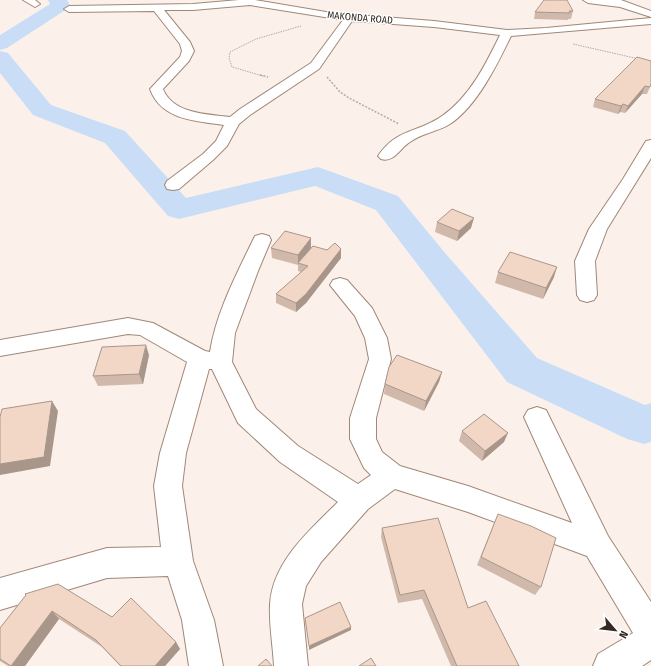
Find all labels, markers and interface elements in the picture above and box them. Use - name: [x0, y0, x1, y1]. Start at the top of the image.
- street label: MAKONDA ROAD: [327, 9, 393, 27]
- north arrow: [595, 610, 635, 650]
- text: N: [616, 628, 631, 640]

